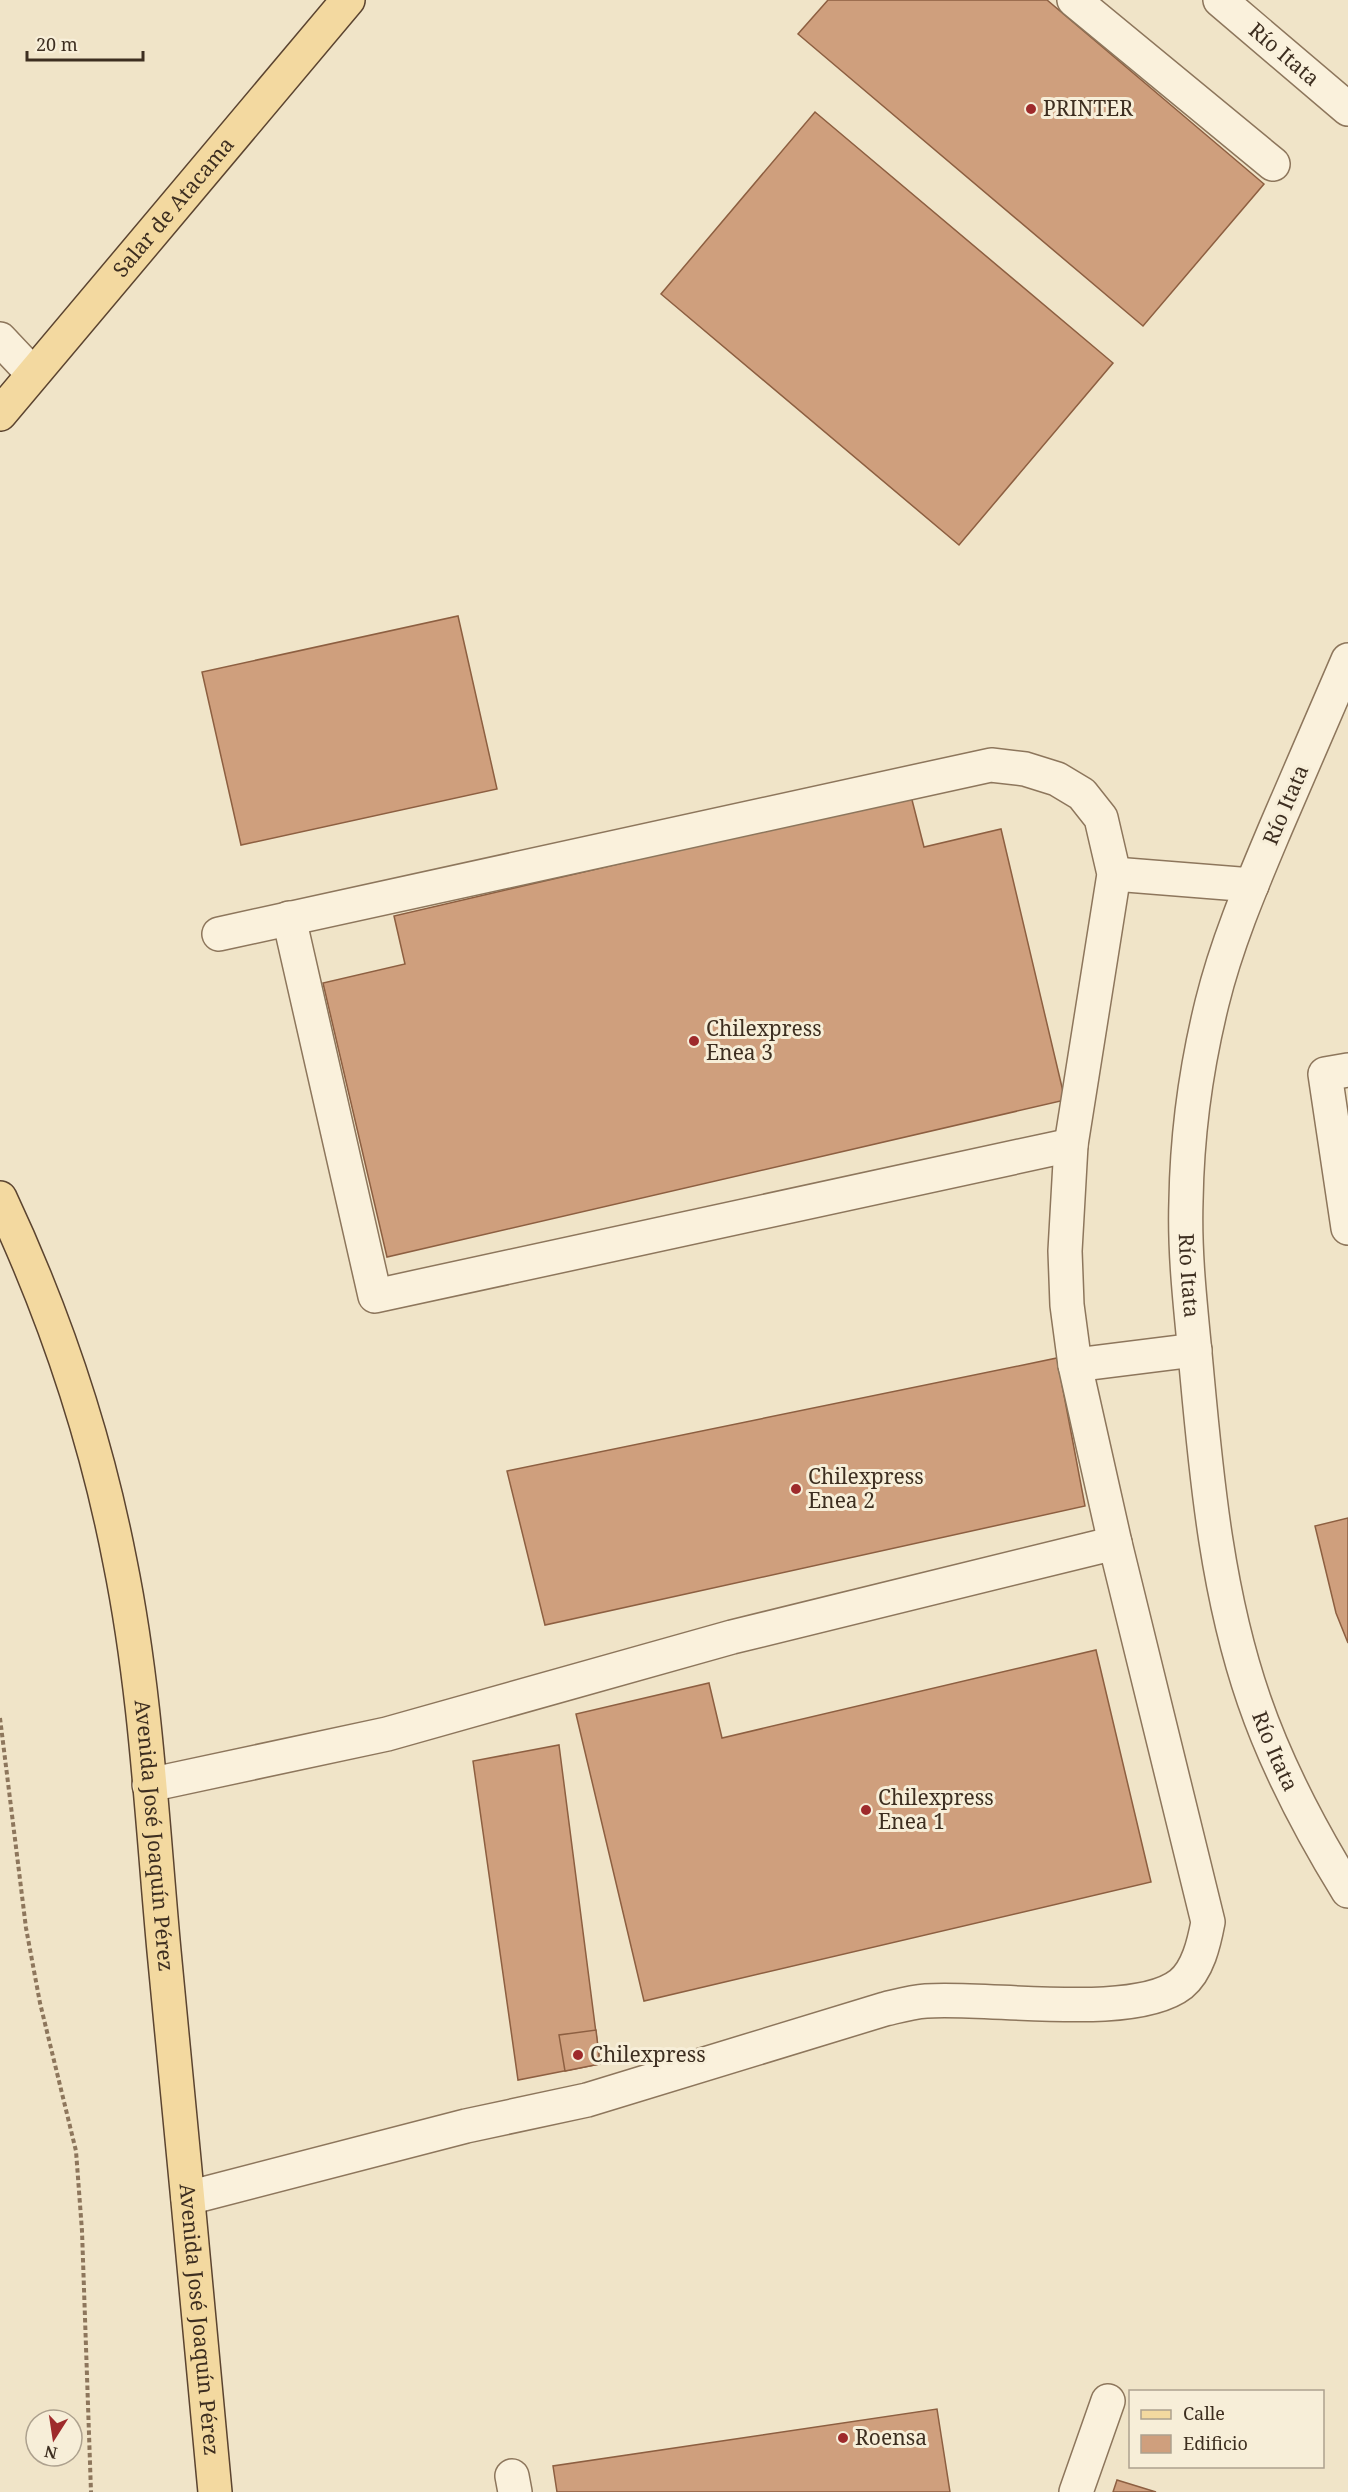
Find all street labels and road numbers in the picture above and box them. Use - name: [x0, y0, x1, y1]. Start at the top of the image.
- street label: Río Itata: [1243, 16, 1326, 92]
- street label: Salar de Atacama: [106, 131, 240, 282]
- street label: Río Itata: [1256, 760, 1314, 849]
- street label: Río Itata: [1173, 1233, 1206, 1319]
- street label: Avenida José Joaquín Pérez: [128, 1698, 181, 1973]
- street label: Río Itata: [1246, 1707, 1305, 1795]
- street label: Avenida José Joaquín Pérez: [173, 2182, 226, 2456]

